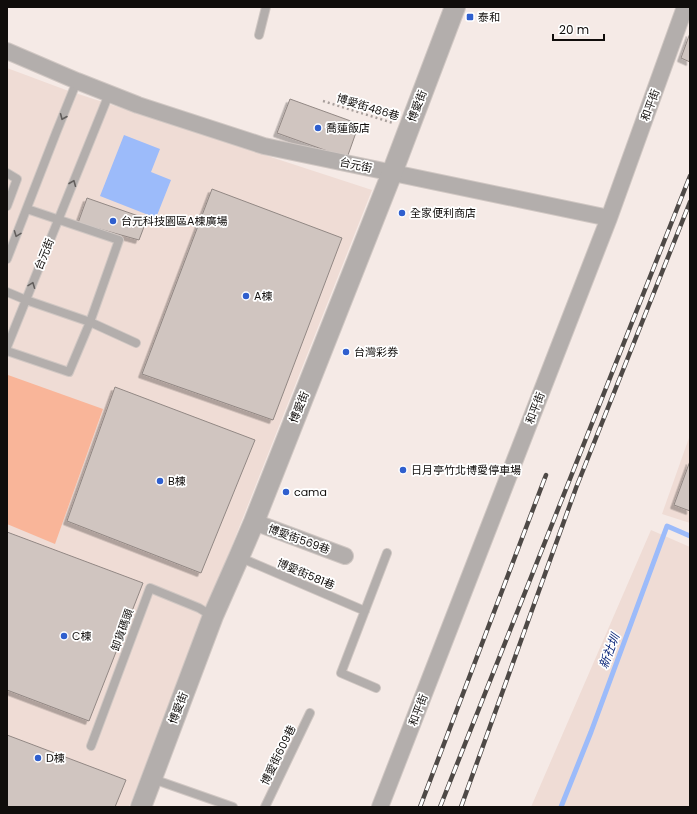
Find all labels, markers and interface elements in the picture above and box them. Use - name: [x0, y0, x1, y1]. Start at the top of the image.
- place label: 泰和: [478, 9, 500, 25]
- marker: 泰和: [465, 12, 475, 22]
- scale bar: [553, 16, 604, 42]
- text: 20 m: [559, 21, 589, 38]
- street label: 和平街: [637, 87, 663, 123]
- street label: 博愛街: [404, 88, 430, 124]
- street label: 博愛街486巷: [335, 90, 401, 124]
- one-way arrow: [59, 114, 67, 121]
- place label: 喬蓮飯店: [326, 120, 370, 136]
- marker: 喬蓮飯店: [313, 123, 323, 133]
- street label: 台元街: [338, 154, 374, 176]
- one-way arrow: [68, 180, 76, 187]
- place label: 全家便利商店: [410, 205, 476, 221]
- marker: 全家便利商店: [397, 208, 407, 218]
- place label: 台元科技園區A棟廣場: [121, 213, 227, 229]
- marker: 台元科技園區A棟廣場: [108, 216, 118, 226]
- one-way arrow: [13, 231, 21, 238]
- street label: 台元街: [30, 236, 58, 272]
- one-way arrow: [27, 281, 35, 288]
- place label: A棟: [254, 288, 272, 304]
- marker: A棟: [241, 291, 251, 301]
- place label: 台灣彩券: [354, 344, 398, 360]
- marker: 台灣彩券: [341, 347, 351, 357]
- street label: 博愛街: [285, 389, 313, 425]
- street label: 和平街: [522, 390, 548, 426]
- place label: 日月亭竹北博愛停車場: [411, 462, 521, 478]
- marker: 日月亭竹北博愛停車場: [398, 465, 408, 475]
- place label: B棟: [168, 473, 186, 489]
- marker: B棟: [155, 476, 165, 486]
- place label: cama: [294, 484, 327, 500]
- marker: cama: [281, 487, 291, 497]
- street label: 博愛街569巷: [266, 520, 332, 558]
- street label: 博愛街581巷: [275, 555, 337, 593]
- street label: 卸貨碼頭: [107, 607, 137, 653]
- place label: C棟: [72, 628, 92, 644]
- water label: 新社圳: [595, 629, 624, 671]
- marker: C棟: [59, 631, 69, 641]
- street label: 博愛街: [165, 690, 191, 726]
- street label: 和平街: [405, 692, 431, 728]
- street label: 博愛街609巷: [257, 722, 299, 788]
- place label: D棟: [46, 750, 65, 766]
- marker: D棟: [33, 753, 43, 763]

